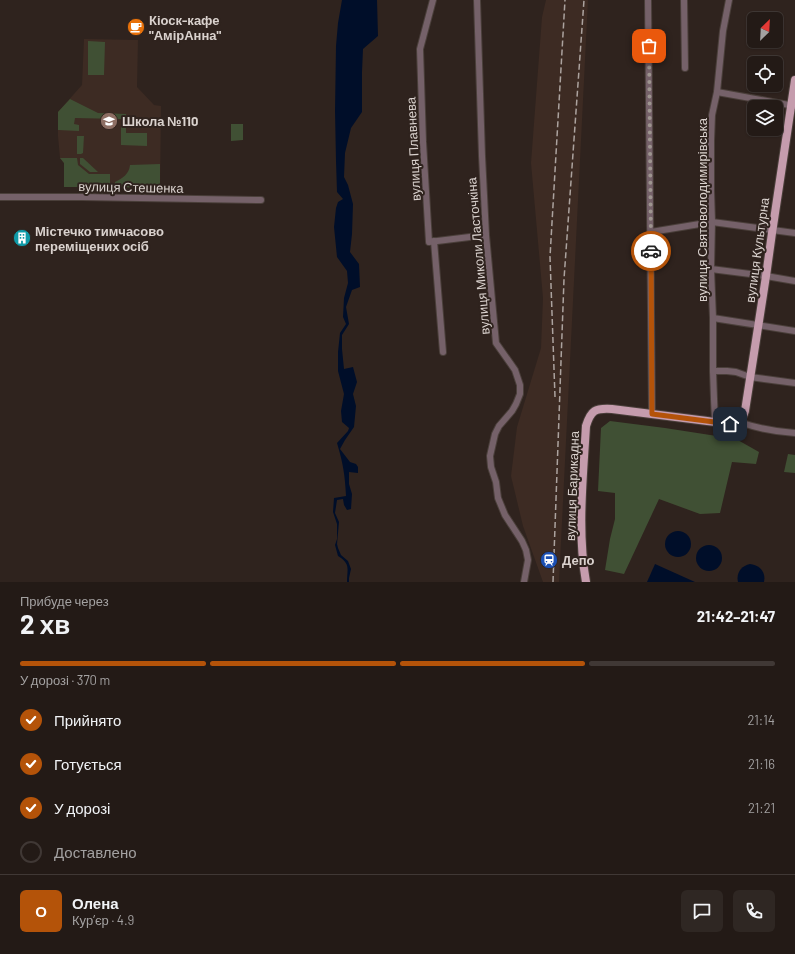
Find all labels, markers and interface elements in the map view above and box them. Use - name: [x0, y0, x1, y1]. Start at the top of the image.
- place label: Кіоск-кафе "АмірАнна": [149, 12, 222, 43]
- north arrow: [747, 12, 783, 48]
- map controls: [747, 12, 783, 136]
- cafe icon: Кіоск-кафе "АмірАнна": [126, 17, 146, 37]
- pin: [632, 29, 666, 63]
- icon: bag: [638, 35, 660, 57]
- button: locate: [747, 56, 783, 92]
- street label: вулиця Плавнева: [402, 96, 424, 201]
- button: layers: [747, 100, 783, 136]
- school or university icon: Школа №110: [99, 111, 119, 131]
- place label: Школа №110: [122, 113, 198, 129]
- street label: вулиця Святоволодимирівська: [694, 117, 710, 302]
- street label: вулиця Миколи Ласточкіна: [463, 176, 493, 335]
- street label: вулиця Стешенка: [78, 178, 185, 196]
- street label: вулиця Культурна: [742, 196, 772, 304]
- place label: Містечко тимчасово переміщених осіб: [35, 223, 164, 254]
- building icon: Містечко тимчасово переміщених осіб: [12, 228, 32, 248]
- courier: [631, 231, 671, 271]
- icon: car: [640, 240, 662, 262]
- pin: [713, 407, 747, 441]
- icon: home: [719, 413, 741, 435]
- street label: вулиця Барикадна: [562, 430, 582, 541]
- station icon: Депо: [539, 550, 559, 570]
- place label: Депо: [562, 552, 595, 568]
- text: Прибуде через: [20, 593, 109, 609]
- text: 21:42–21:47: [697, 607, 775, 625]
- text: 2 хв: [20, 608, 70, 639]
- text: У дорозі · 370 m: [20, 672, 110, 688]
- icon: check: [20, 709, 42, 731]
- text: Прийнято: [54, 711, 121, 729]
- text: 21:14: [748, 712, 775, 728]
- icon: check: [20, 753, 42, 775]
- text: Готується: [54, 755, 122, 773]
- text: 21:16: [748, 756, 775, 772]
- icon: check: [20, 797, 42, 819]
- text: У дорозі: [54, 799, 110, 817]
- text: 21:21: [748, 800, 775, 816]
- text: Доставлено: [54, 843, 137, 861]
- button: chat: [681, 890, 723, 932]
- button: phone: [733, 890, 775, 932]
- text: Олена: [72, 894, 119, 912]
- text: О: [35, 902, 47, 920]
- text: Кур’єр · 4.9: [72, 912, 134, 928]

